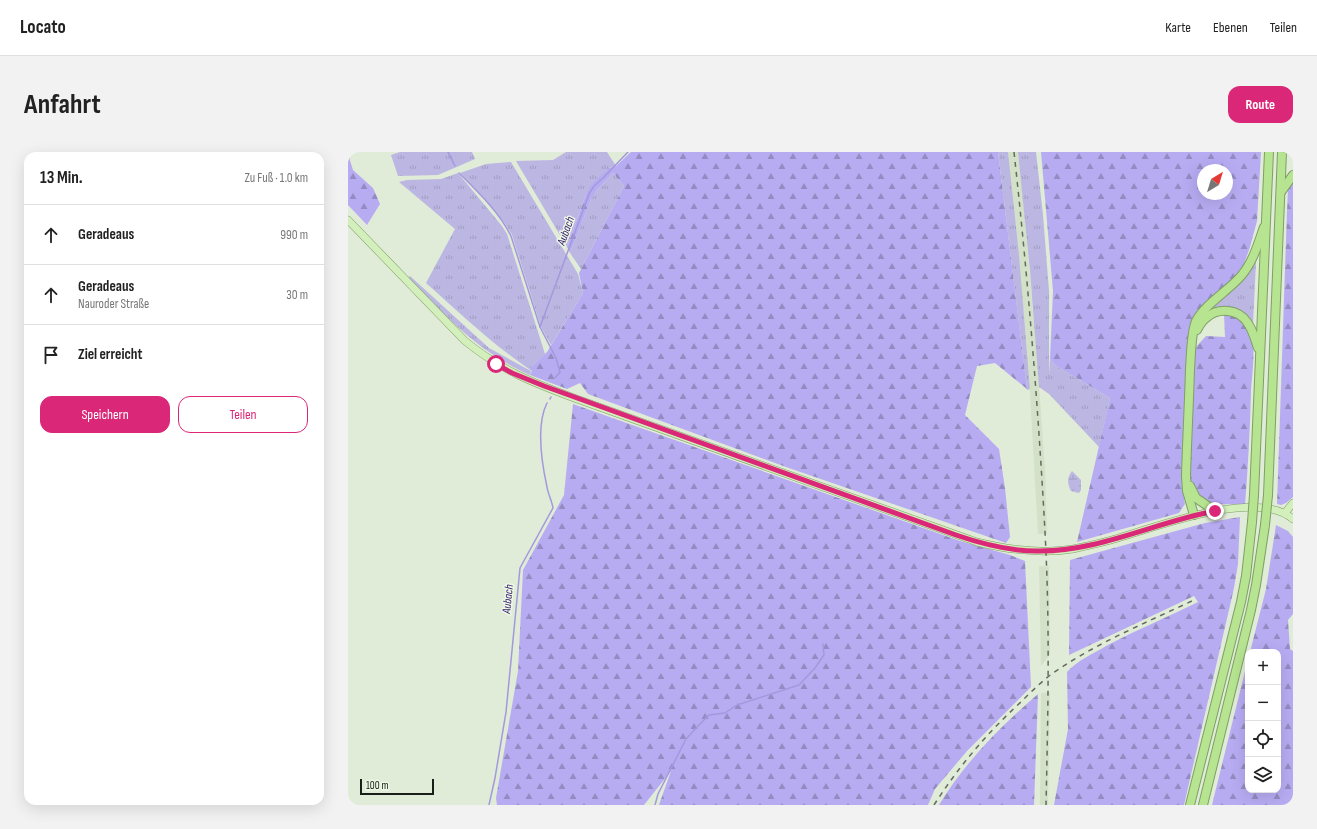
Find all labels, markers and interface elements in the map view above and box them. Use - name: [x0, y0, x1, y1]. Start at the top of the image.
- text: Locato: [20, 16, 66, 39]
- text: Karte: [1165, 19, 1191, 36]
- text: Ebenen: [1213, 19, 1248, 36]
- text: Teilen: [1270, 19, 1297, 36]
- button: Route: [1228, 86, 1293, 123]
- text: Anfahrt: [24, 88, 101, 121]
- north arrow: [1197, 164, 1233, 200]
- text: 13 Min.: [40, 168, 83, 188]
- text: Zu Fuß · 1.0 km: [245, 170, 308, 186]
- water label: Aubach: [554, 215, 578, 248]
- icon: ahead: [40, 224, 62, 246]
- text: Geradeaus: [78, 225, 134, 244]
- text: 990 m: [280, 227, 308, 243]
- text: Geradeaus: [78, 277, 134, 296]
- icon: ahead: [40, 284, 62, 306]
- text: 30 m: [286, 287, 308, 303]
- text: Nauroder Straße: [78, 296, 149, 312]
- icon: arrive: [40, 344, 62, 366]
- text: Ziel erreicht: [78, 345, 142, 364]
- route start: [487, 355, 505, 373]
- button: Speichern: [40, 396, 170, 433]
- button: Teilen: [178, 396, 308, 433]
- route end: [1206, 502, 1224, 520]
- water label: Aubach: [499, 584, 517, 615]
- map controls: [1245, 649, 1281, 793]
- button: +: [1245, 649, 1281, 685]
- button: −: [1245, 685, 1281, 721]
- button: locate: [1245, 721, 1281, 757]
- button: layers: [1245, 757, 1281, 793]
- scale bar: [360, 777, 434, 796]
- text: 100 m: [366, 779, 388, 792]

